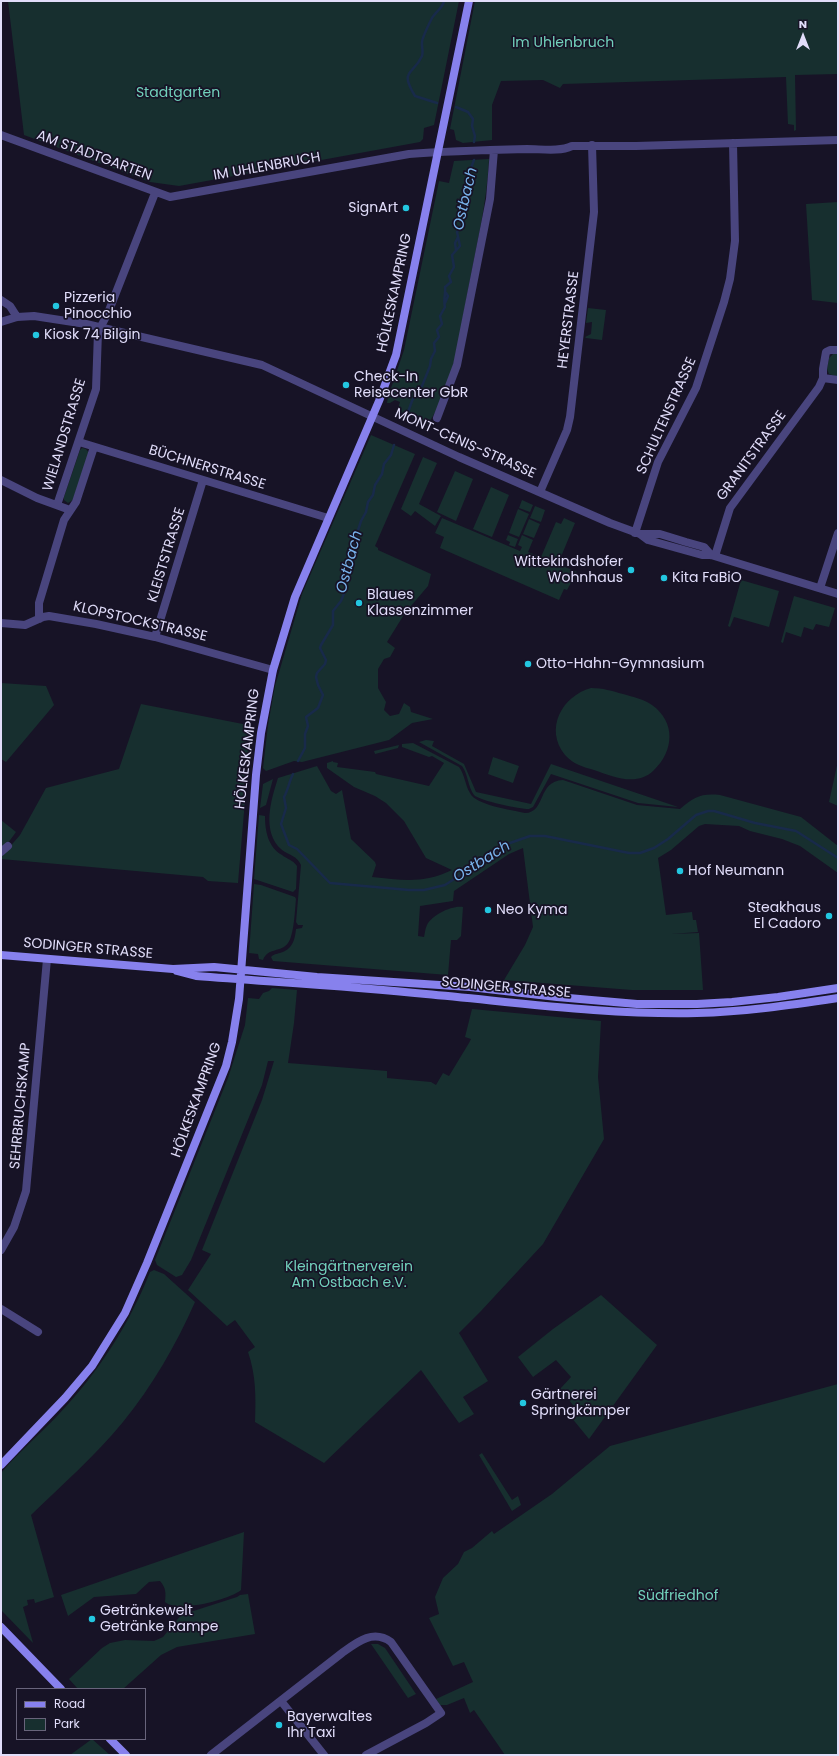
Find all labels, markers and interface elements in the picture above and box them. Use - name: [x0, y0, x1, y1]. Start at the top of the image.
- north arrow: [783, 16, 823, 56]
- text: N: [799, 16, 807, 32]
- park label: Im Uhlenbruch: [512, 35, 614, 51]
- park label: Stadtgarten: [136, 85, 220, 101]
- street label: AM STADTGARTEN: [34, 127, 154, 185]
- street label: IM UHLENBRUCH: [212, 149, 322, 185]
- water label: Ostbach: [450, 166, 482, 232]
- place label: SignArt: [348, 200, 398, 216]
- marker: SignArt: [401, 203, 411, 213]
- street label: HÖLKESKAMPRING: [374, 232, 416, 354]
- street label: HEYERSTRASSE: [555, 270, 583, 370]
- place label: Pizzeria Pinocchio: [64, 290, 132, 322]
- marker: Pizzeria Pinocchio: [51, 301, 61, 311]
- place label: Kiosk 74 Bilgin: [44, 327, 141, 343]
- marker: Kiosk 74 Bilgin: [31, 330, 41, 340]
- street label: SCHULTENSTRASSE: [634, 355, 700, 477]
- place label: Check-In Reisecenter GbR: [354, 369, 468, 402]
- street label: WIELANDSTRASSE: [40, 377, 90, 493]
- marker: Check-In Reisecenter GbR: [341, 380, 351, 390]
- street label: MONT-CENIS-STRASSE: [392, 405, 538, 483]
- street label: GRANITSTRASSE: [714, 408, 790, 504]
- street label: BÜCHNERSTRASSE: [146, 442, 268, 494]
- street label: KLEISTSTRASSE: [145, 506, 189, 604]
- water label: Ostbach: [333, 529, 367, 595]
- place label: Wittekindshofer Wohnhaus: [514, 554, 623, 586]
- marker: Wittekindshofer Wohnhaus: [626, 565, 636, 575]
- place label: Kita FaBiO: [672, 570, 742, 586]
- marker: Kita FaBiO: [659, 573, 669, 583]
- place label: Blaues Klassenzimmer: [367, 587, 473, 620]
- street label: KLOPSTOCKSTRASSE: [71, 598, 209, 646]
- marker: Blaues Klassenzimmer: [354, 598, 364, 608]
- place label: Otto-Hahn-Gymnasium: [536, 656, 704, 672]
- marker: Otto-Hahn-Gymnasium: [523, 659, 533, 669]
- street label: HÖLKESKAMPRING: [232, 688, 264, 810]
- water label: Ostbach: [450, 837, 514, 887]
- place label: Hof Neumann: [688, 863, 784, 879]
- marker: Hof Neumann: [675, 866, 685, 876]
- place label: Steakhaus El Cadoro: [748, 900, 821, 932]
- place label: Neo Kyma: [496, 902, 567, 918]
- marker: Neo Kyma: [483, 905, 493, 915]
- marker: Steakhaus El Cadoro: [824, 911, 834, 921]
- street label: SODINGER STRASSE: [22, 935, 154, 963]
- street label: SODINGER STRASSE: [440, 974, 572, 1002]
- street label: HÖLKESKAMPRING: [168, 1040, 226, 1160]
- street label: SEHRBRUCHSKAMP: [7, 1042, 35, 1170]
- park label: Kleingärtnerverein Am Ostbach e.V.: [285, 1259, 413, 1292]
- place label: Gärtnerei Springkämper: [531, 1387, 630, 1420]
- marker: Gärtnerei Springkämper: [518, 1398, 528, 1408]
- park label: Südfriedhof: [638, 1588, 718, 1604]
- place label: Getränkewelt Getränke Rampe: [100, 1603, 218, 1636]
- marker: Getränkewelt Getränke Rampe: [87, 1614, 97, 1624]
- legend: [16, 1688, 146, 1740]
- text: Road: [54, 1695, 85, 1712]
- place label: Bayerwaltes Ihr Taxi: [287, 1709, 372, 1742]
- text: Park: [54, 1715, 80, 1732]
- marker: Bayerwaltes Ihr Taxi: [274, 1720, 284, 1730]

